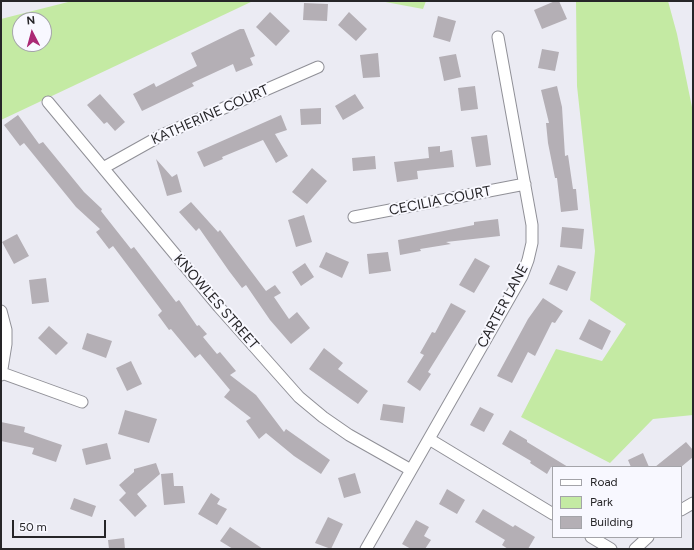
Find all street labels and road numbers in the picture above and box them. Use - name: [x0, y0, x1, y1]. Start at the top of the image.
- street label: KATHERINE COURT: [149, 82, 271, 148]
- street label: CECILIA COURT: [388, 183, 492, 219]
- street label: KNOWLES STREET: [170, 251, 262, 353]
- street label: CARTER LANE: [474, 261, 532, 351]

